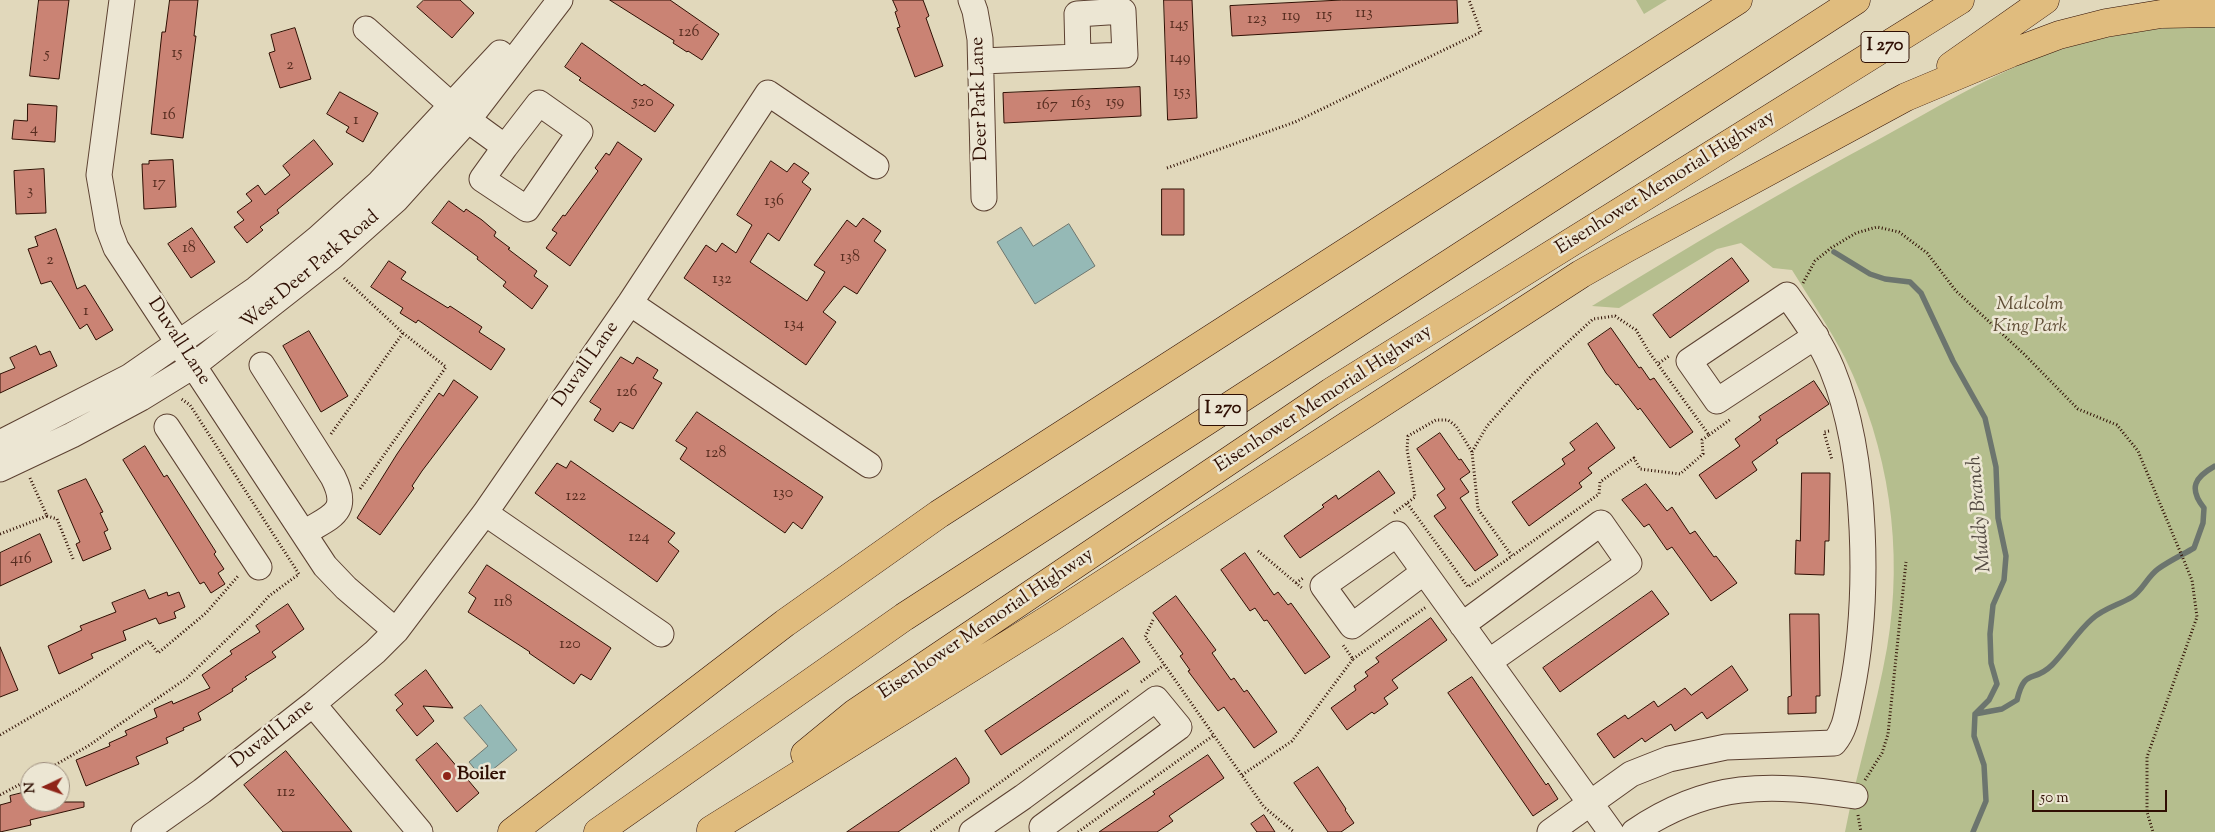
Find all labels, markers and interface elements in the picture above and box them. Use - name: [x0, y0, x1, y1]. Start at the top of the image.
- house number: 113: [1355, 4, 1373, 24]
- house number: 115: [1316, 6, 1332, 26]
- house number: 119: [1282, 7, 1300, 27]
- house number: 123: [1247, 10, 1267, 30]
- house number: 145: [1170, 15, 1188, 35]
- house number: 126: [679, 23, 699, 43]
- road number: I 270: [1861, 32, 1909, 62]
- street label: Deer Park Lane: [967, 36, 995, 162]
- house number: 15: [172, 44, 182, 64]
- house number: 5: [44, 45, 50, 65]
- house number: 149: [1169, 49, 1191, 69]
- house number: 2: [286, 56, 294, 76]
- house number: 153: [1173, 83, 1191, 103]
- house number: 520: [632, 93, 654, 113]
- house number: 159: [1106, 93, 1124, 113]
- house number: 163: [1071, 94, 1091, 114]
- house number: 167: [1036, 96, 1058, 116]
- house number: 16: [162, 106, 176, 126]
- street label: Eisenhower Memorial Highway: [1552, 107, 1780, 261]
- house number: 1: [353, 111, 359, 131]
- house number: 4: [30, 120, 38, 140]
- house number: 17: [152, 174, 166, 194]
- house number: 3: [27, 182, 33, 202]
- house number: 136: [764, 192, 784, 212]
- street label: West Deer Park Road: [237, 207, 385, 335]
- house number: 18: [182, 239, 196, 259]
- house number: 138: [840, 248, 860, 268]
- house number: 2: [46, 251, 54, 271]
- house number: 132: [712, 270, 732, 290]
- street label: Duvall Lane: [141, 294, 215, 390]
- park label: Malcolm King Park: [1993, 295, 2067, 339]
- house number: 1: [83, 302, 89, 322]
- house number: 134: [784, 315, 804, 335]
- street label: Duvall Lane: [549, 318, 625, 412]
- street label: Eisenhower Memorial Highway: [1211, 321, 1437, 479]
- house number: 126: [617, 383, 637, 403]
- road number: I 270: [1199, 394, 1247, 426]
- house number: 128: [706, 444, 726, 464]
- water label: Muddy Branch: [1964, 455, 1998, 573]
- house number: 130: [773, 484, 793, 504]
- house number: 122: [566, 487, 586, 507]
- house number: 124: [629, 528, 649, 548]
- street label: Eisenhower Memorial Highway: [875, 544, 1099, 706]
- house number: 416: [10, 550, 32, 570]
- house number: 118: [494, 593, 512, 613]
- house number: 120: [559, 635, 581, 655]
- street label: Duvall Lane: [227, 695, 319, 775]
- north arrow: [20, 762, 70, 812]
- place label: Boiler: [457, 765, 506, 787]
- marker: Boiler: [441, 770, 453, 782]
- scale bar: [2035, 780, 2170, 812]
- text: N: [21, 782, 41, 794]
- house number: 112: [277, 783, 295, 803]
- text: 50 m: [2040, 788, 2069, 809]

